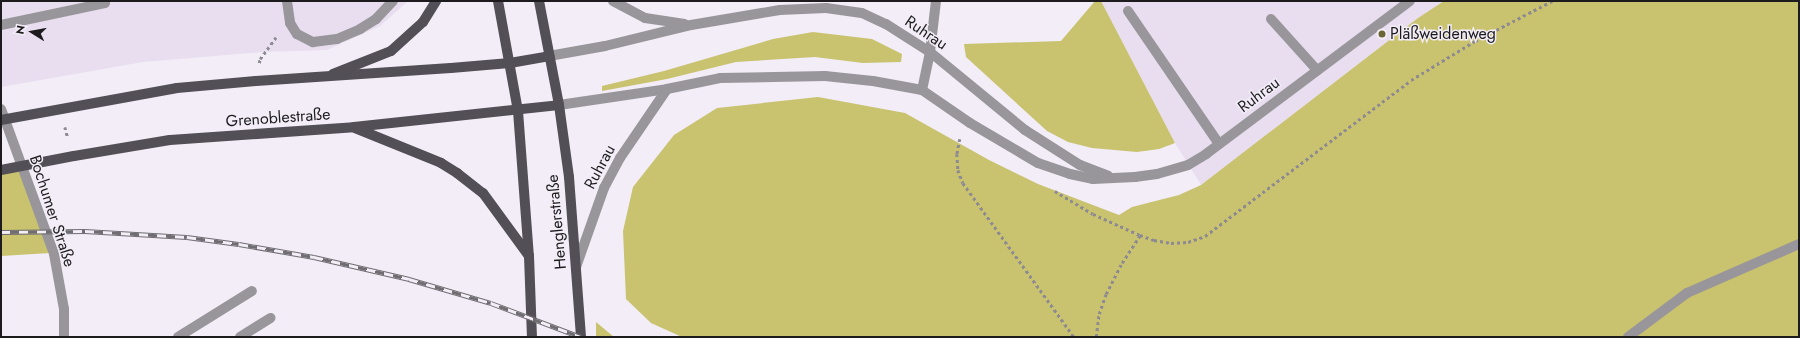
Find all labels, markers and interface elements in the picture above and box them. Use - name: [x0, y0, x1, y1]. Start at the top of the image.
- north arrow: [12, 12, 52, 52]
- street label: Ruhrau: [901, 12, 951, 54]
- text: N: [12, 24, 29, 36]
- place label: Pläßweidenweg: [1390, 24, 1496, 44]
- marker: Pläßweidenweg: [1377, 29, 1387, 39]
- street label: Ruhrau: [1234, 73, 1284, 117]
- street label: Grenoblestraße: [225, 105, 331, 131]
- street label: Ruhrau: [580, 142, 620, 192]
- street label: Bochumer Straße: [25, 153, 79, 269]
- street label: Henglerstraße: [543, 174, 571, 270]

